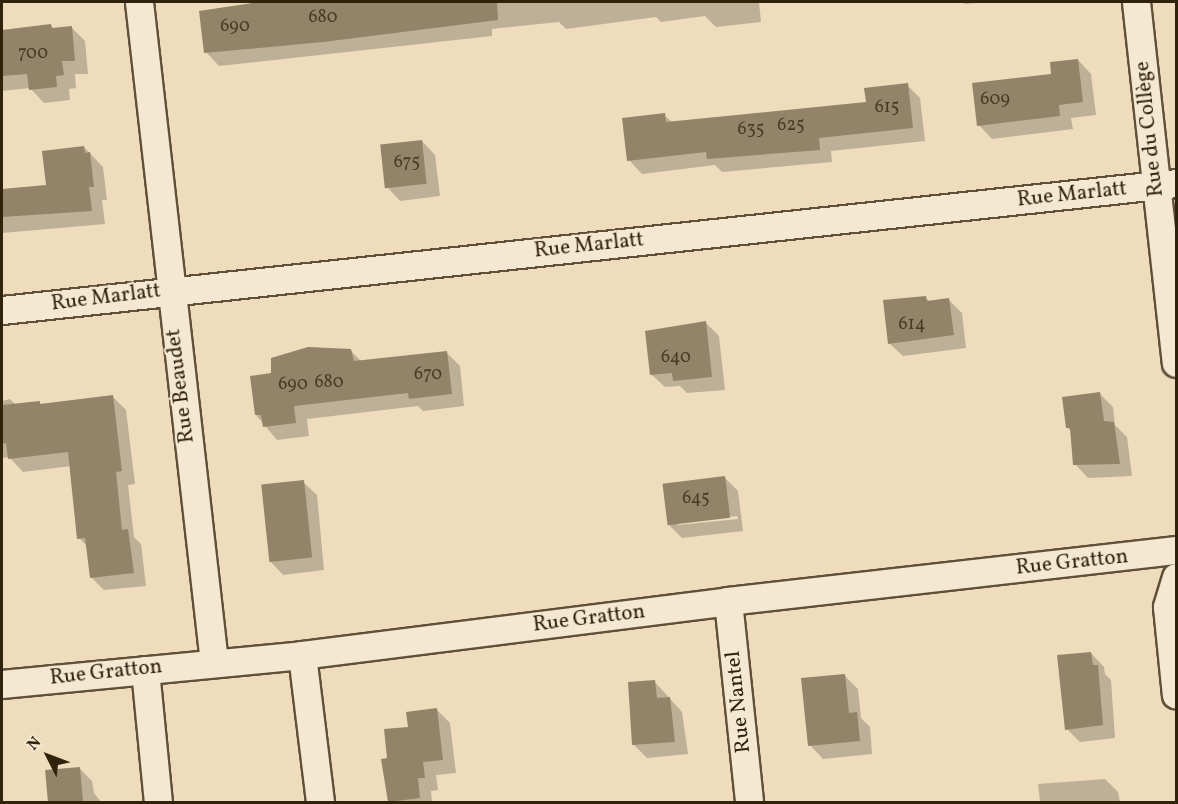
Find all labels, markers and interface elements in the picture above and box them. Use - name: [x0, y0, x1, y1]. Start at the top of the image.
- house number: 680: [308, 7, 338, 29]
- house number: 690: [220, 16, 250, 38]
- house number: 700: [18, 43, 48, 65]
- street label: Rue du Collège: [1130, 60, 1170, 198]
- house number: 609: [980, 89, 1010, 111]
- house number: 615: [875, 97, 899, 119]
- house number: 625: [777, 115, 805, 137]
- house number: 635: [738, 119, 764, 141]
- house number: 675: [394, 152, 420, 174]
- street label: Rue Marlatt: [1016, 177, 1128, 213]
- street label: Rue Marlatt: [533, 228, 645, 264]
- street label: Rue Marlatt: [50, 279, 162, 317]
- house number: 614: [899, 314, 925, 336]
- street label: Rue Beaudet: [161, 327, 201, 445]
- house number: 640: [661, 347, 691, 369]
- house number: 670: [414, 364, 442, 386]
- house number: 680: [314, 372, 344, 394]
- house number: 690: [278, 374, 308, 396]
- house number: 645: [682, 488, 710, 510]
- street label: Rue Gratton: [1015, 545, 1129, 581]
- street label: Rue Gratton: [532, 600, 646, 638]
- street label: Rue Nantel: [721, 650, 757, 754]
- street label: Rue Gratton: [49, 655, 163, 691]
- north arrow: [18, 726, 78, 786]
- text: N: [23, 732, 47, 756]

